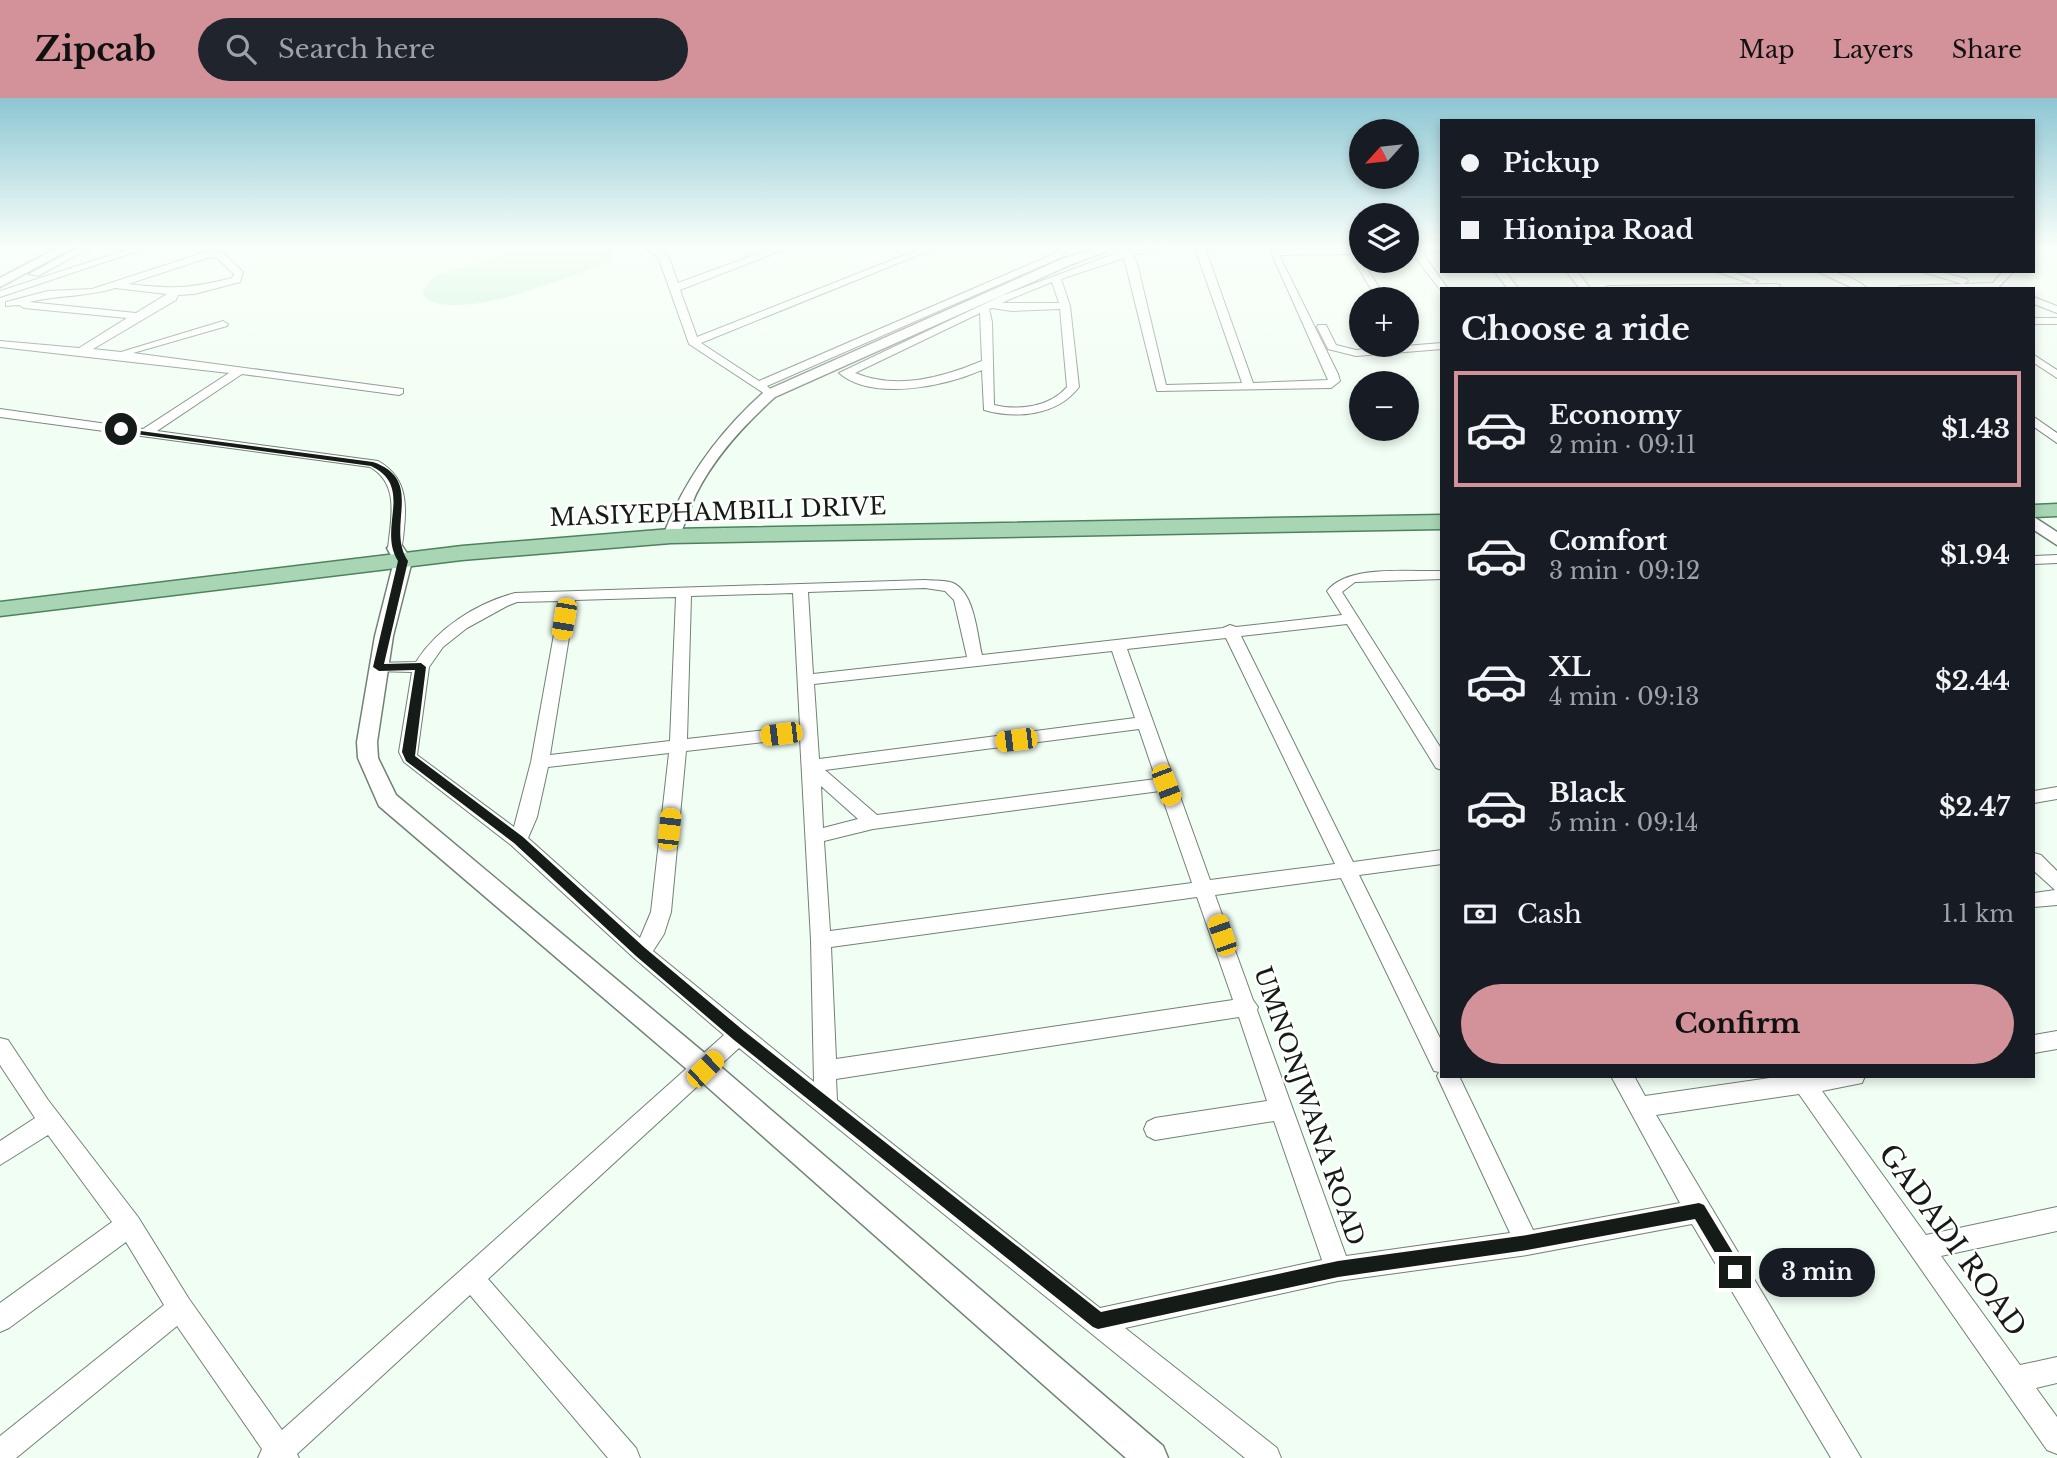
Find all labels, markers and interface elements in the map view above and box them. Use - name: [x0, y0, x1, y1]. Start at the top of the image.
- search box: [198, 18, 688, 81]
- text: Zipcab: [35, 29, 156, 70]
- icon: search: [222, 30, 260, 68]
- text: Search here: [278, 33, 435, 65]
- text: Map: [1739, 35, 1795, 64]
- text: Layers: [1833, 35, 1914, 64]
- text: Share: [1952, 35, 2022, 64]
- north arrow: [1349, 119, 1419, 189]
- map controls: [1349, 119, 1419, 441]
- text: Pickup: [1503, 147, 1600, 179]
- button: layers: [1349, 203, 1419, 273]
- text: Hionipa Road: [1503, 214, 1693, 246]
- button: +: [1349, 287, 1419, 357]
- text: Choose a ride: [1461, 309, 1690, 349]
- button: −: [1349, 371, 1419, 441]
- icon: car: [1465, 398, 1528, 461]
- text: Economy: [1549, 399, 1682, 431]
- route start: [105, 413, 137, 445]
- text: $1.43: [1941, 413, 2010, 445]
- text: 2 min · 09:11: [1549, 431, 1696, 459]
- street label: MASIYEPHAMBILI DRIVE: [549, 491, 887, 532]
- icon: car: [1465, 524, 1528, 587]
- text: Comfort: [1549, 525, 1667, 557]
- text: $1.94: [1940, 539, 2010, 571]
- text: 3 min · 09:12: [1549, 557, 1700, 585]
- car: [551, 596, 578, 642]
- icon: car: [1465, 650, 1528, 713]
- text: XL: [1549, 651, 1591, 683]
- text: $2.44: [1935, 665, 2010, 697]
- text: 4 min · 09:13: [1549, 683, 1699, 711]
- car: [759, 721, 804, 747]
- car: [994, 727, 1039, 753]
- car: [1149, 762, 1184, 808]
- icon: car: [1465, 776, 1528, 839]
- text: Black: [1549, 777, 1626, 809]
- text: $2.47: [1939, 791, 2010, 823]
- car: [657, 807, 682, 851]
- text: 5 min · 09:14: [1549, 809, 1698, 837]
- icon: cash: [1461, 895, 1499, 933]
- text: Cash: [1517, 898, 1582, 930]
- text: 1.1 km: [1942, 900, 2014, 928]
- car: [1206, 912, 1239, 958]
- street label: UMNONJWANA ROAD: [1248, 963, 1371, 1249]
- button: Confirm: [1461, 984, 2014, 1064]
- car: [683, 1047, 728, 1091]
- street label: GADADI ROAD: [1871, 1137, 2034, 1343]
- callout: 3 min: [1760, 1248, 1875, 1296]
- route end: [1719, 1256, 1751, 1288]
- text: 3 min: [1781, 1258, 1853, 1286]

